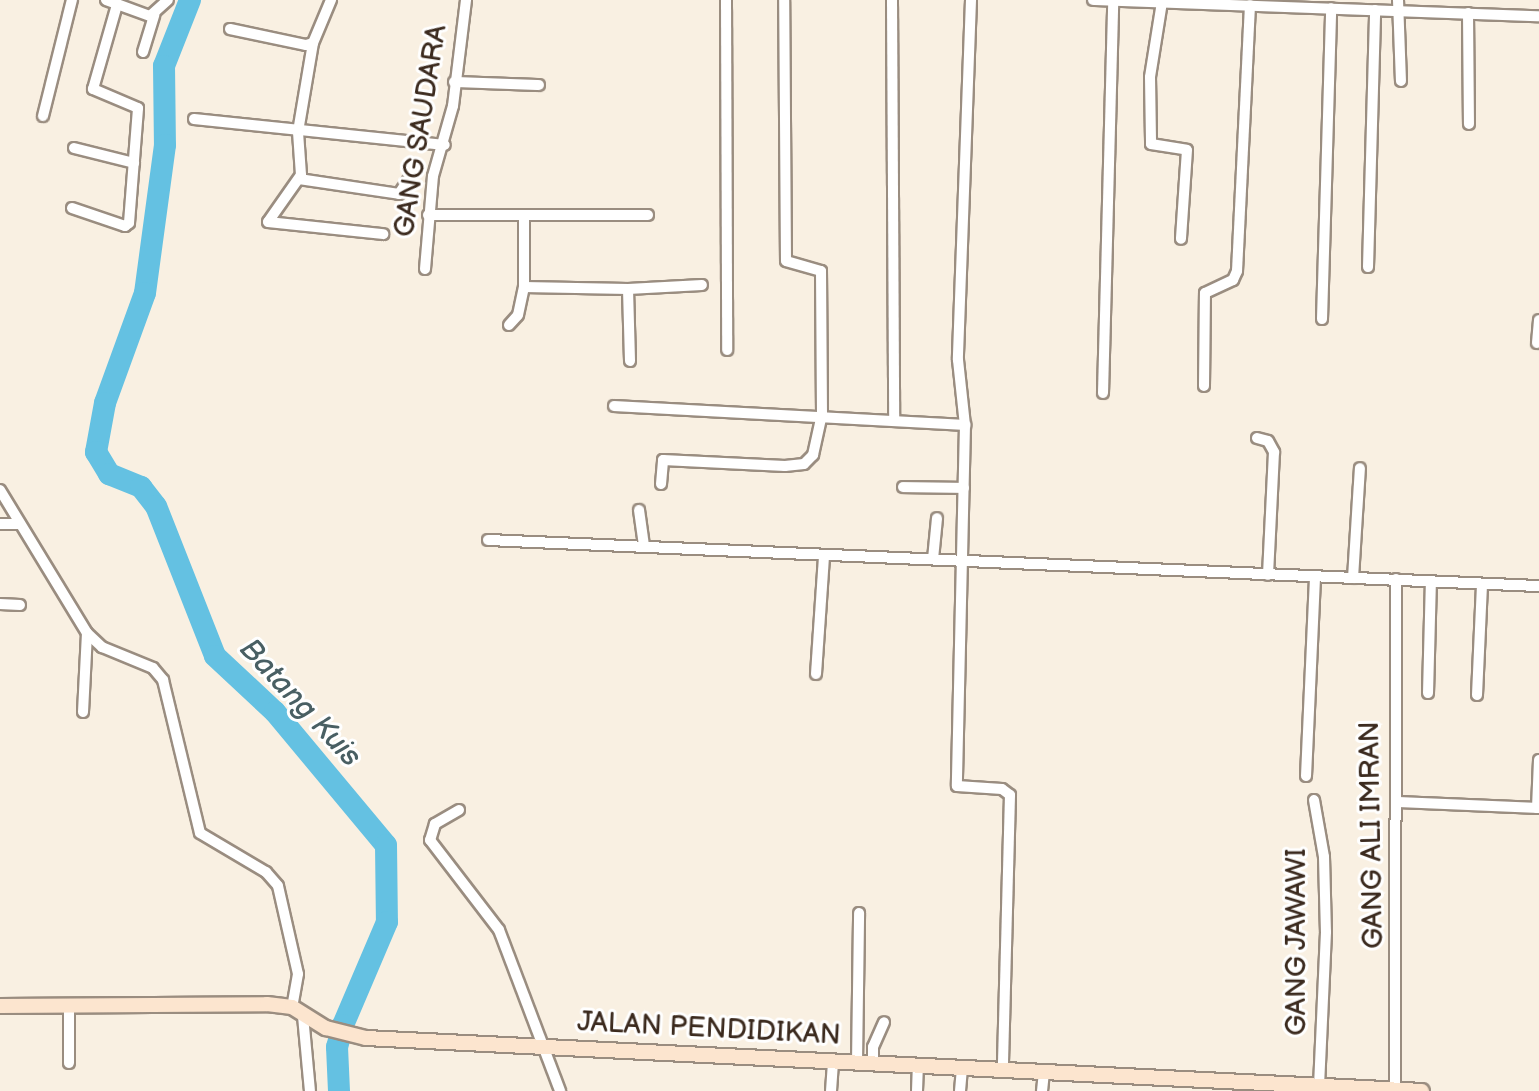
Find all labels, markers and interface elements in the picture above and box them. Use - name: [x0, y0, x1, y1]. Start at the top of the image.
- street label: GANG SAUDARA: [388, 22, 454, 240]
- water label: Batang Kuis: [232, 632, 368, 774]
- street label: GANG ALI IMRAN: [1353, 721, 1391, 949]
- street label: GANG JAWAWI: [1280, 848, 1314, 1036]
- street label: JALAN PENDIDIKAN: [576, 1005, 842, 1053]

